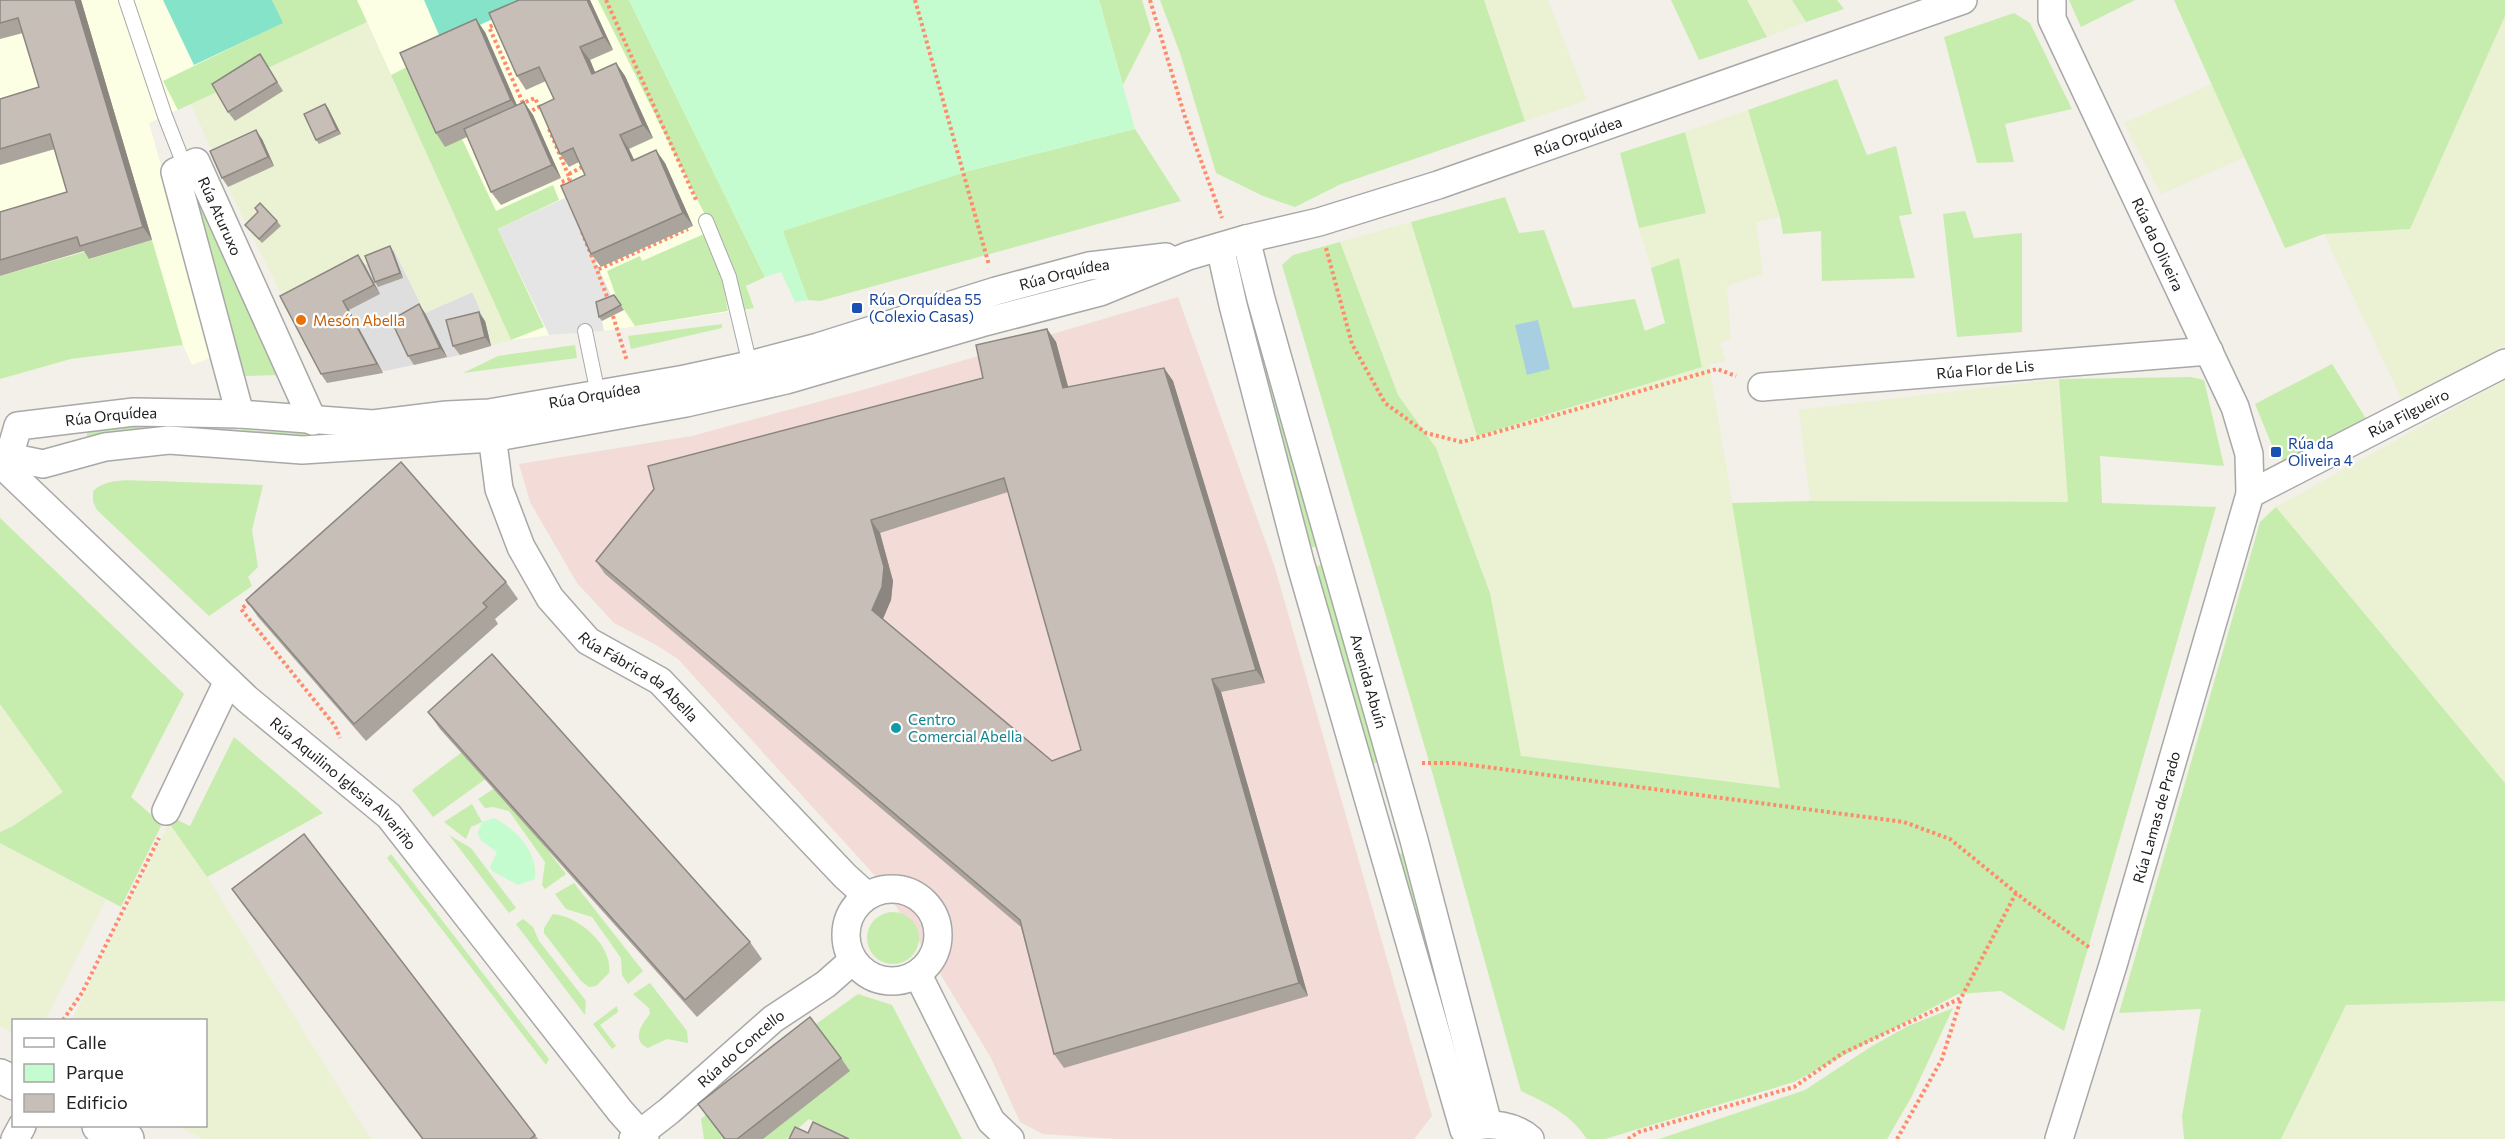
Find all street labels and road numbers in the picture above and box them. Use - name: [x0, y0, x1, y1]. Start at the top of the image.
- street label: Rúa Orquídea: [1531, 112, 1624, 160]
- street label: Rúa Aturuxo: [195, 174, 246, 258]
- street label: Rúa da Oliveira: [2128, 195, 2188, 294]
- street label: Rúa Orquídea: [1017, 255, 1110, 293]
- street label: Rúa Flor de Lis: [1936, 356, 2035, 382]
- street label: Rúa Orquídea: [547, 378, 641, 412]
- street label: Rúa Filgueiro: [2365, 384, 2452, 441]
- street label: Rúa Orquídea: [64, 403, 157, 429]
- street label: Rúa Fábrica da Abella: [575, 628, 702, 725]
- street label: Avenida Abuín: [1347, 632, 1391, 730]
- street label: Rúa Aquilino Iglesia Alvariño: [267, 713, 421, 853]
- street label: Rúa Lamas de Prado: [2129, 749, 2183, 885]
- street label: Rúa do Concello: [694, 1005, 787, 1091]

